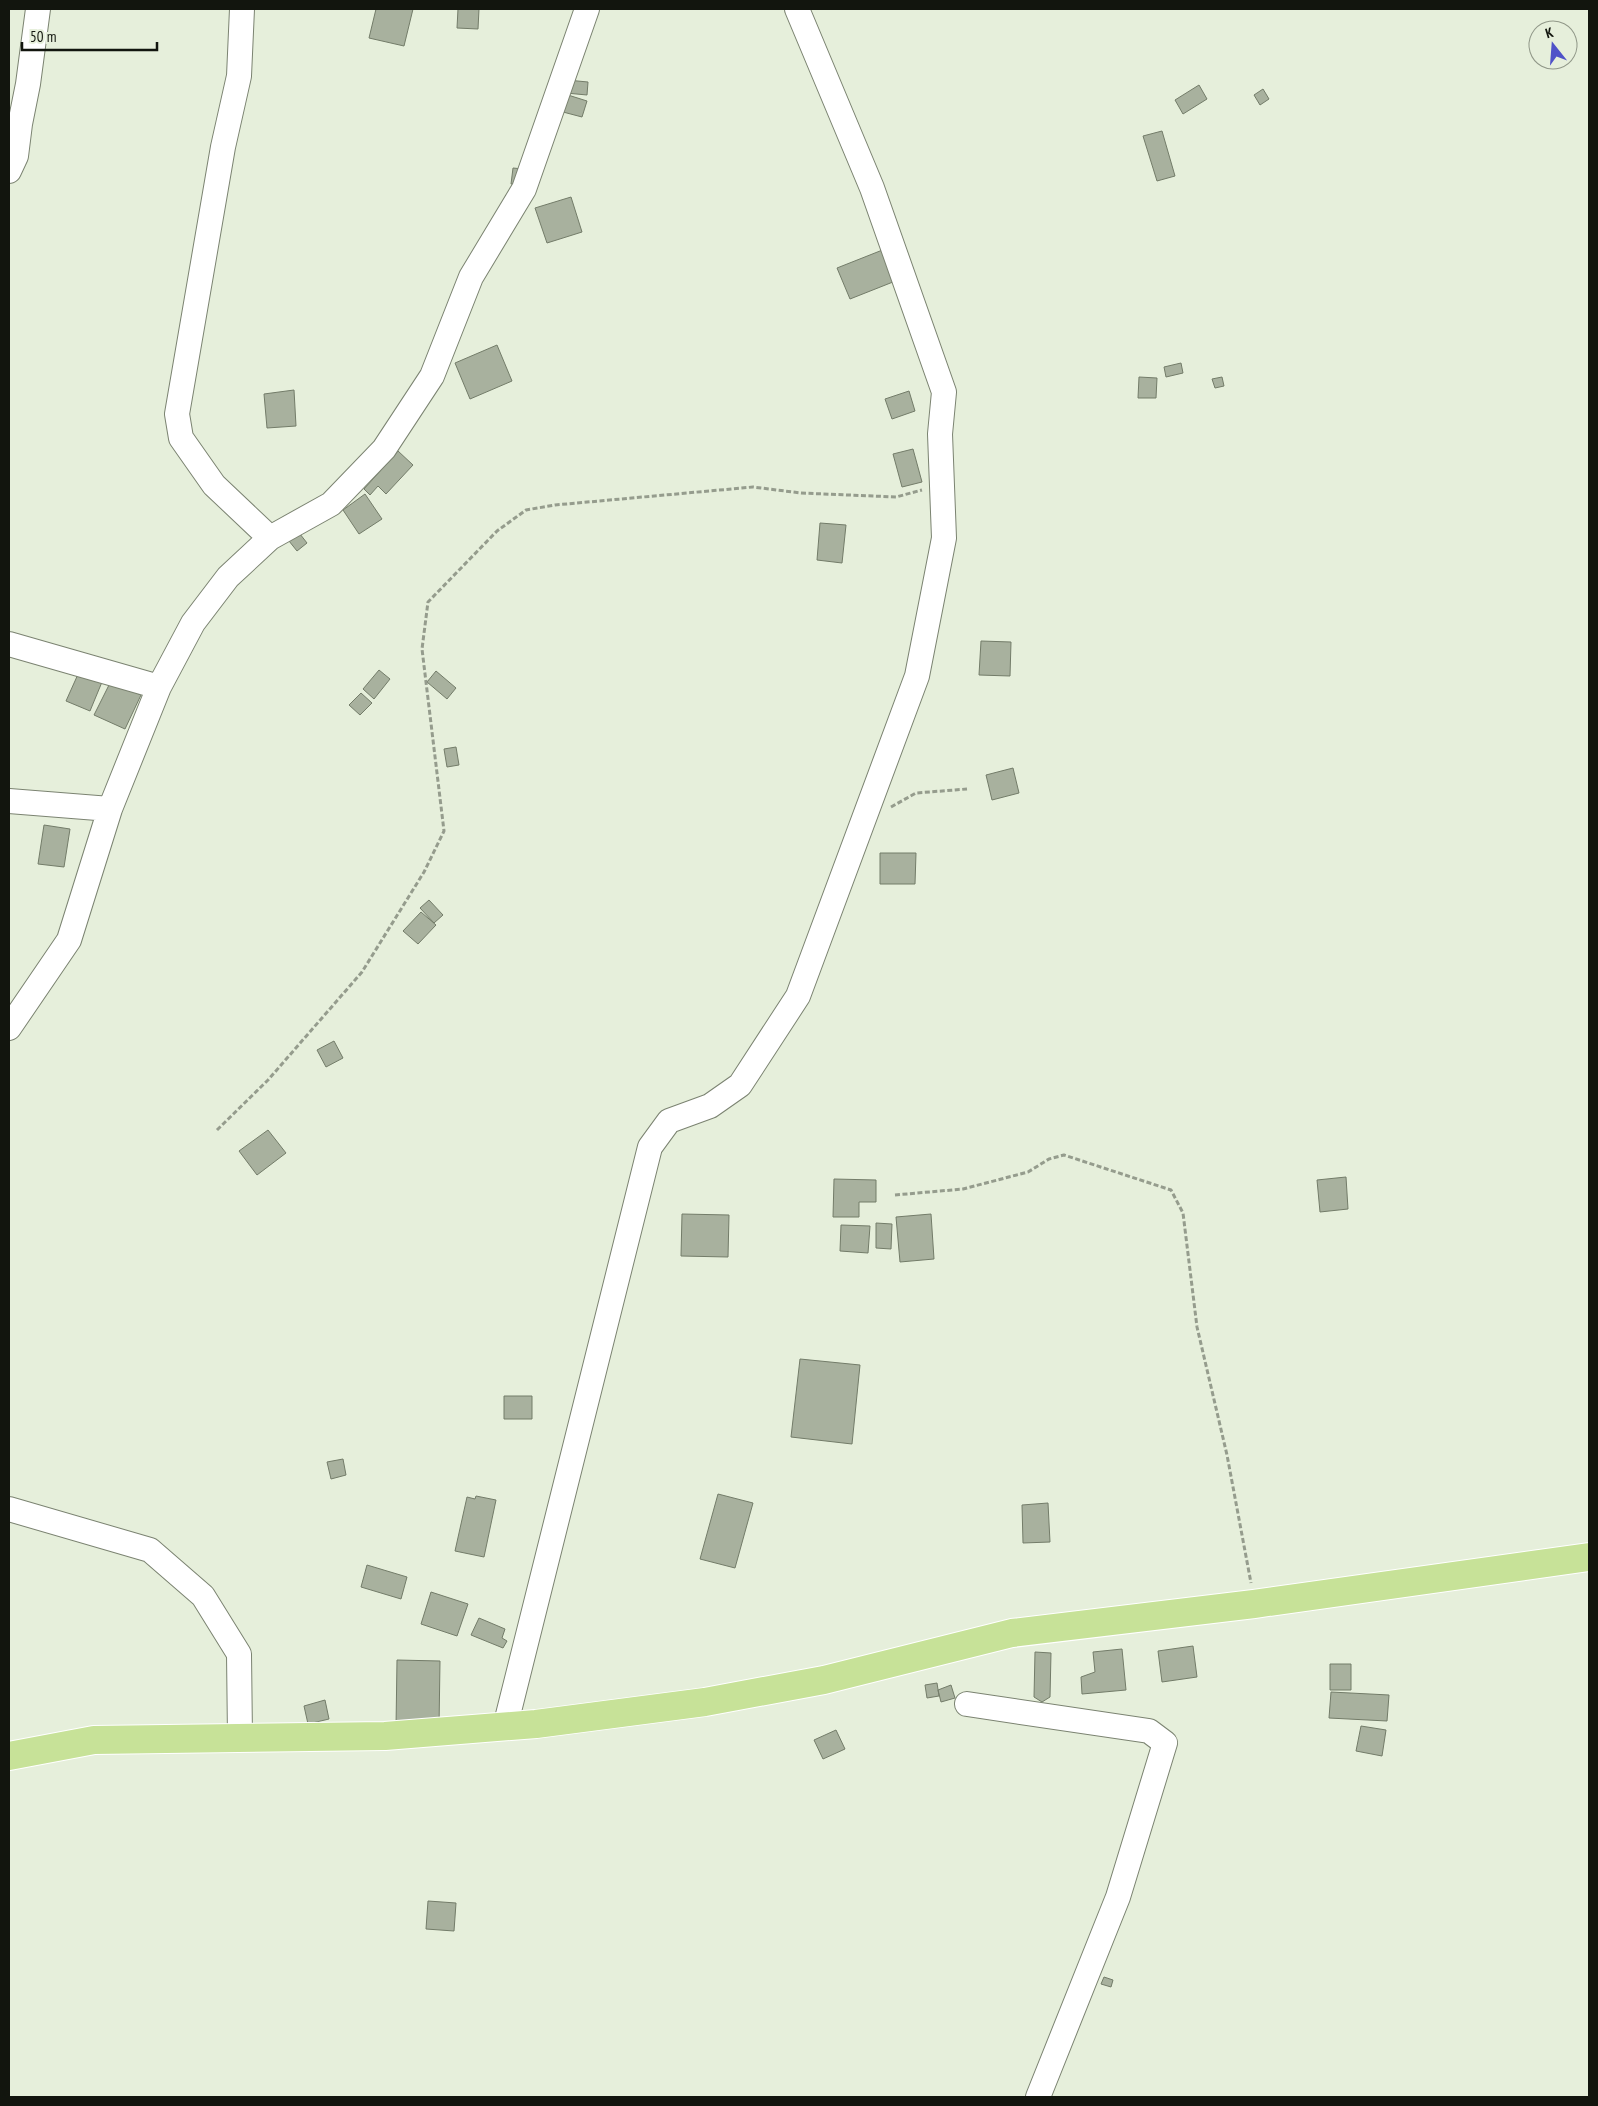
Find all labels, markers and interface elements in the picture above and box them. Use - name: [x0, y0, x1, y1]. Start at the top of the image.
- scale bar: [22, 20, 158, 52]
- north arrow: [1528, 20, 1578, 70]
- text: K: [1543, 23, 1556, 42]
- text: 50 m: [30, 27, 56, 46]

